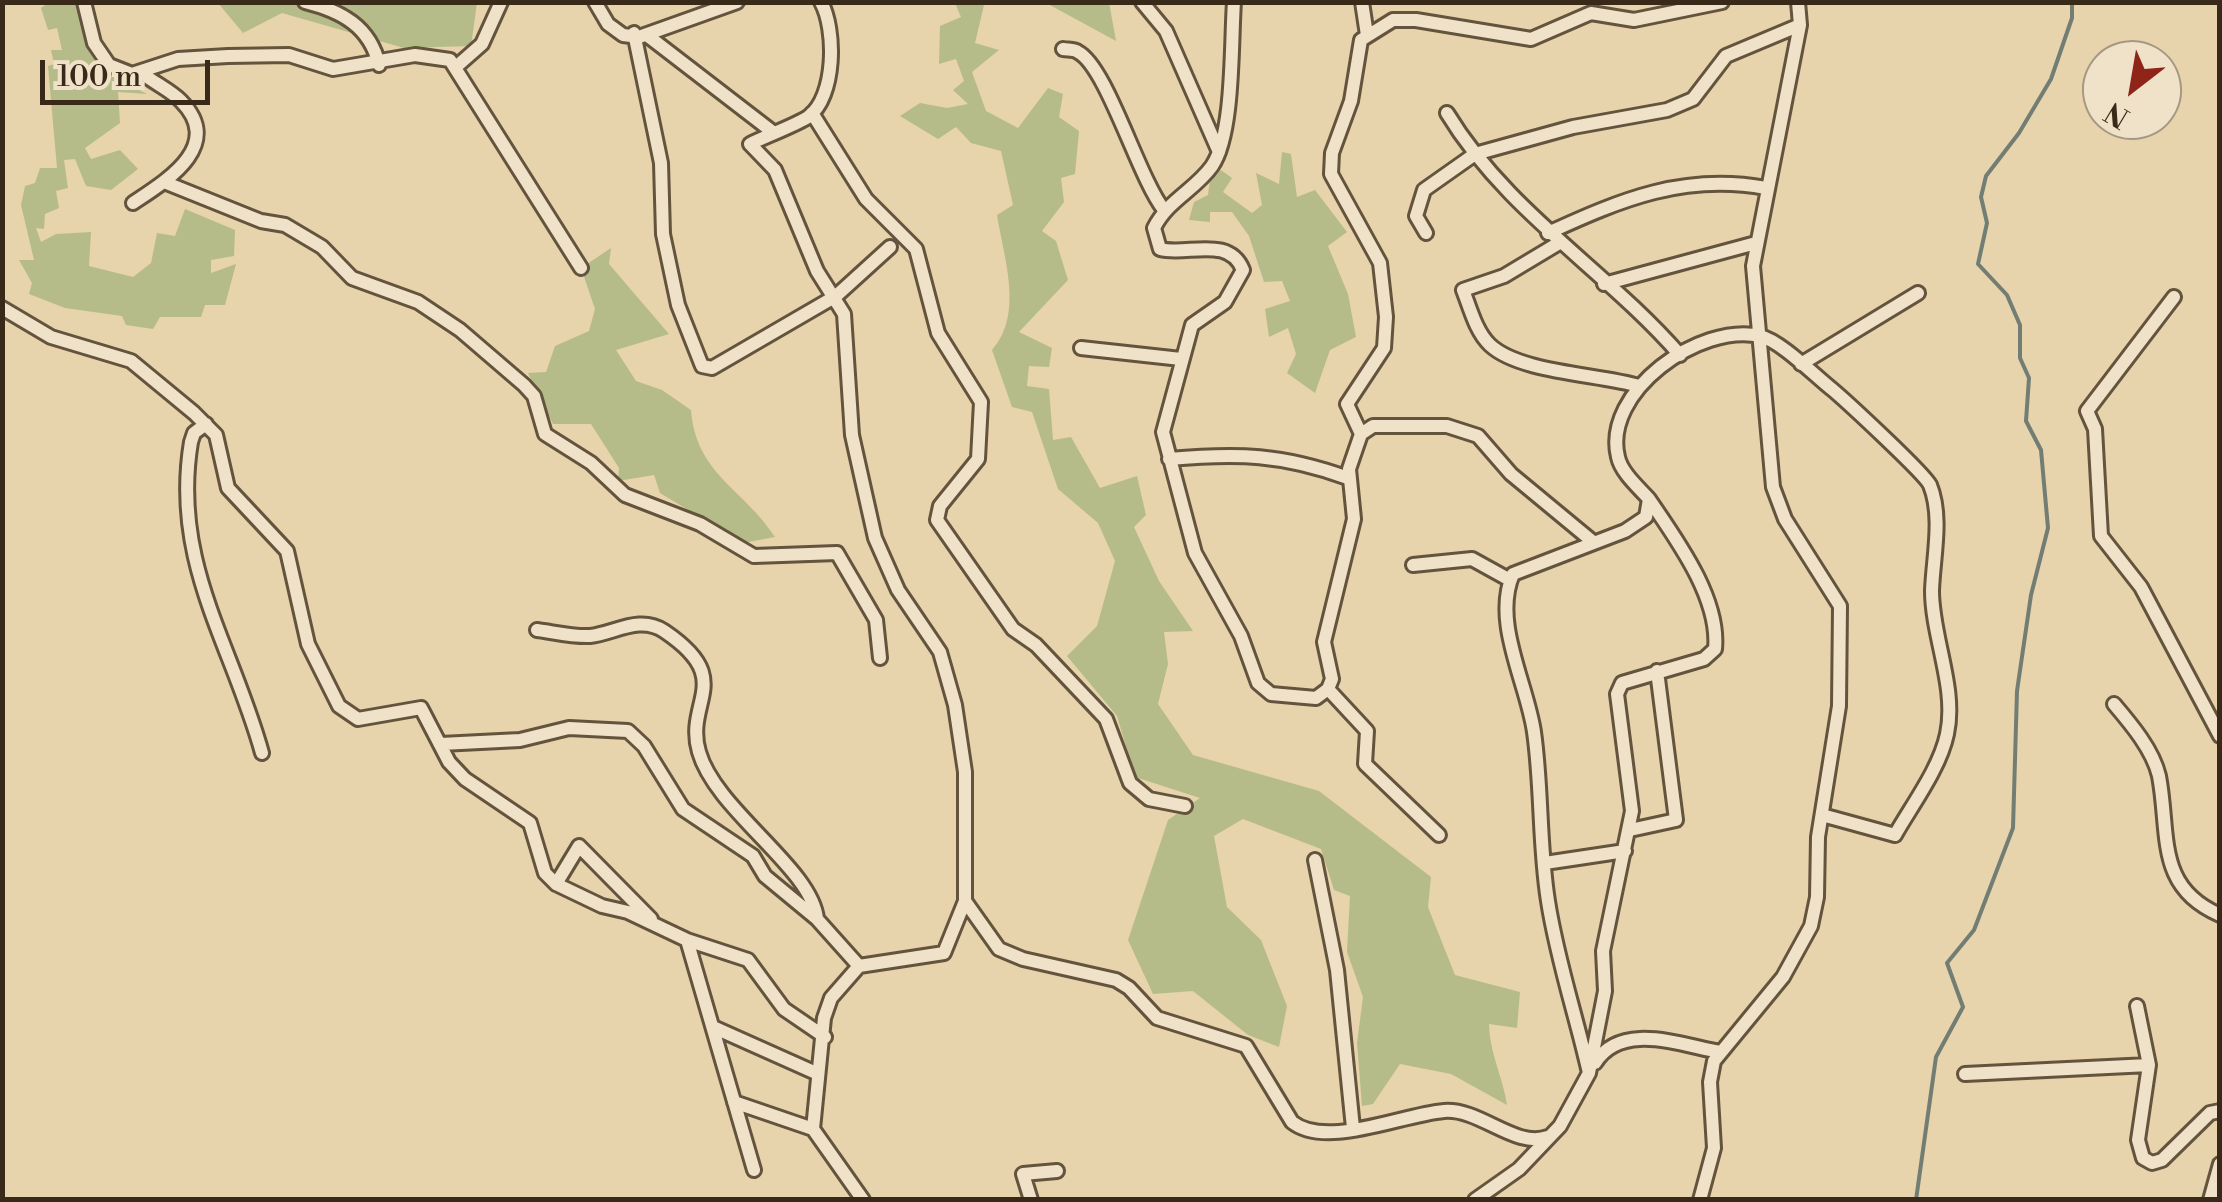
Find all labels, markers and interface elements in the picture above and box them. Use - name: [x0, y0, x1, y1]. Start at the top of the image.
- scale bar: [45, 40, 215, 102]
- north arrow: [2082, 40, 2182, 140]
- text: 100 m: [57, 58, 141, 96]
- text: N: [2099, 94, 2136, 135]

